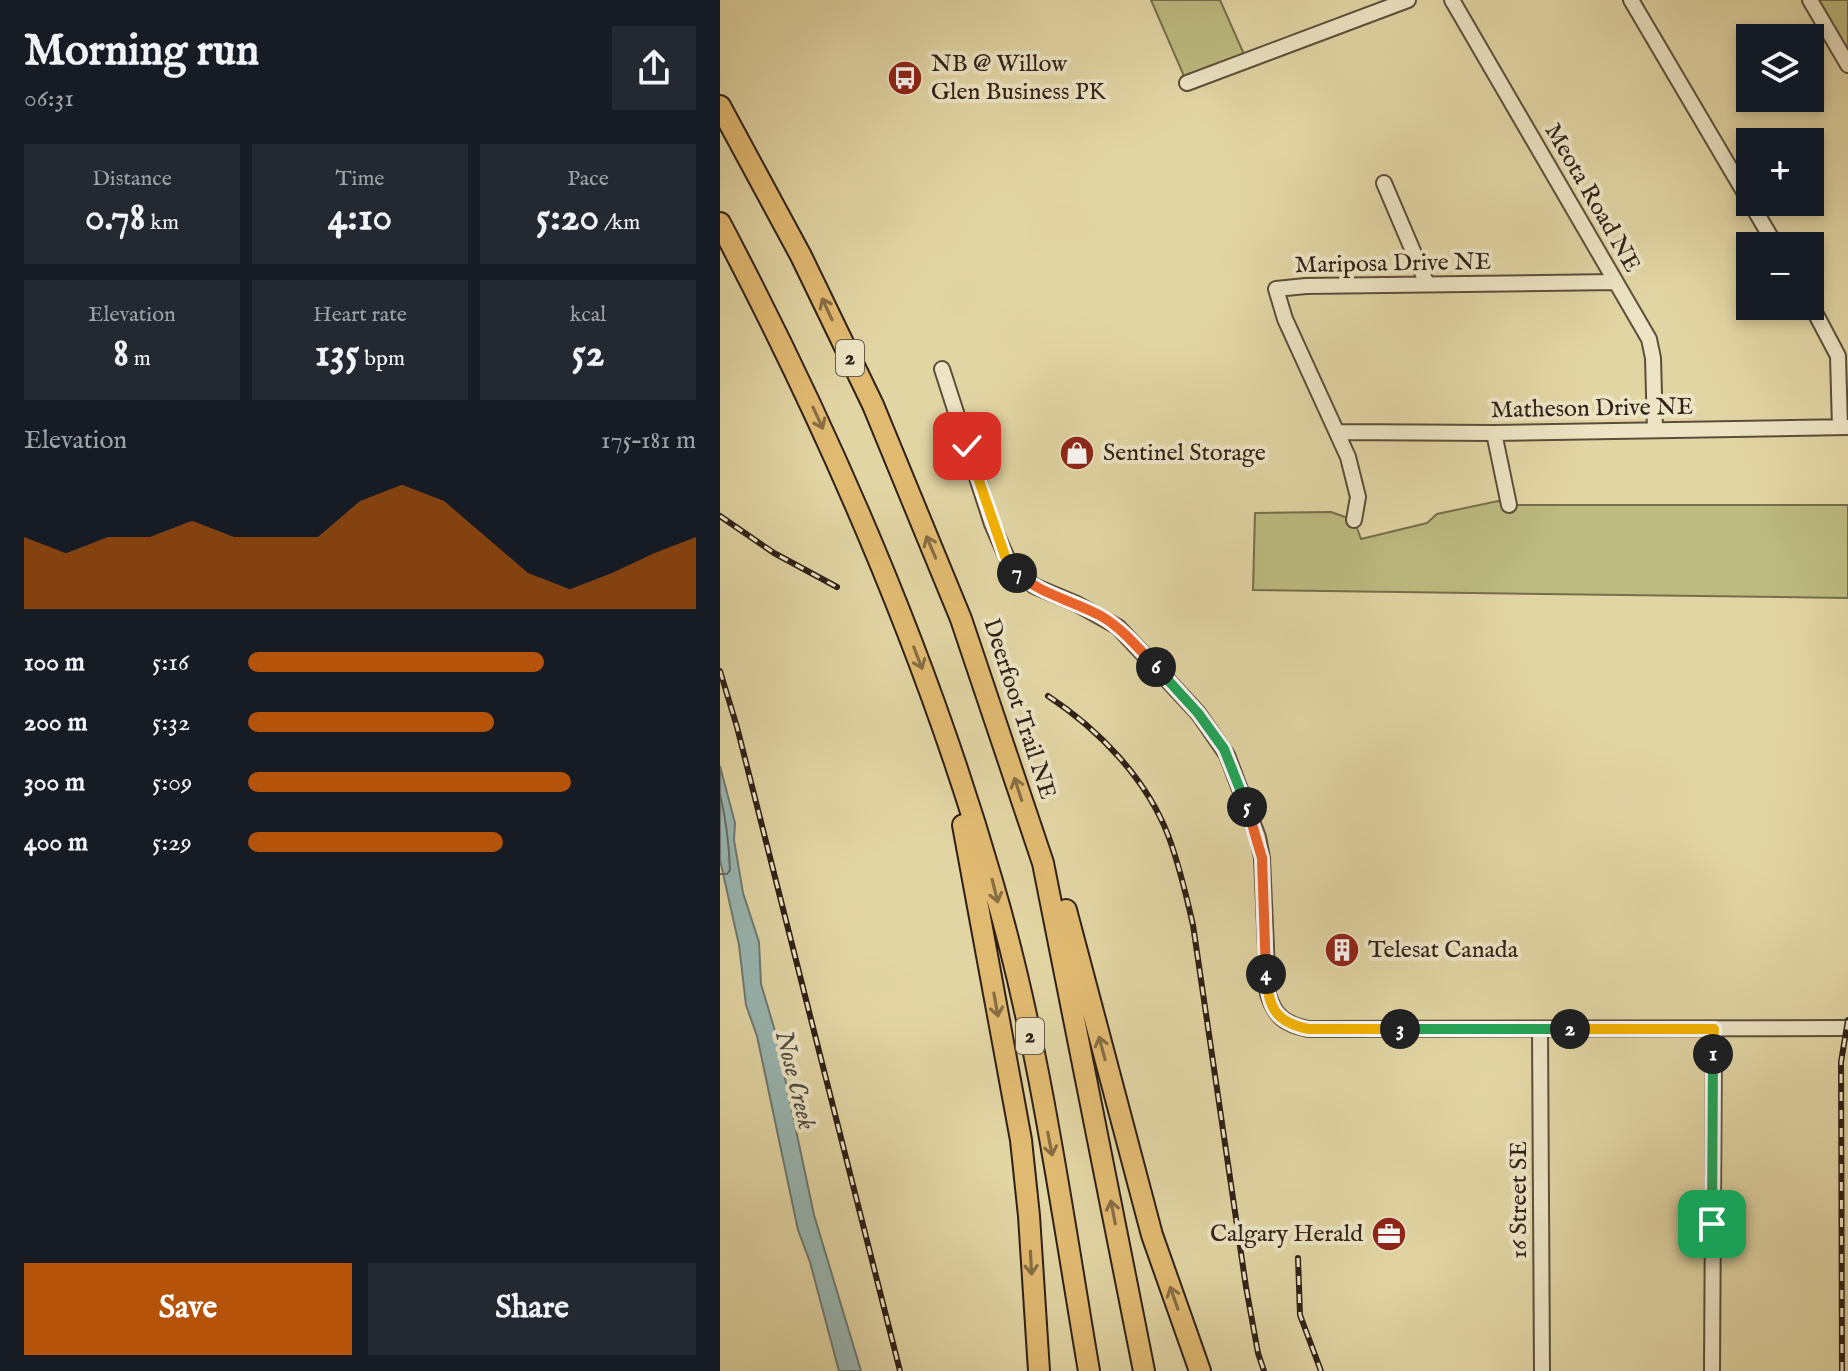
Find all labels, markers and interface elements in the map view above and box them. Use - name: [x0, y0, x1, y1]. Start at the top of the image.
- text: Morning run: [24, 24, 259, 80]
- map controls: [1736, 24, 1824, 320]
- button: layers: [1736, 24, 1824, 112]
- button: share: [612, 26, 696, 110]
- place label: NB @ Willow Glen Business PK: [931, 49, 1107, 108]
- bus stop icon: NB @ Willow Glen Business PK: [886, 59, 924, 97]
- text: 06:31: [24, 82, 74, 115]
- street label: Meota Road NE: [1537, 118, 1647, 278]
- button: +: [1736, 128, 1824, 216]
- text: Distance: [92, 165, 172, 193]
- text: Time: [336, 165, 384, 193]
- text: Pace: [567, 165, 609, 193]
- text: 0.78: [85, 193, 145, 244]
- text: 4:10: [328, 193, 392, 244]
- text: 5:20: [536, 193, 599, 244]
- text: km: [145, 209, 179, 237]
- text: /km: [599, 209, 640, 237]
- button: −: [1736, 232, 1824, 320]
- street label: Mariposa Drive NE: [1294, 247, 1492, 281]
- one-way arrow: [819, 297, 834, 321]
- text: Elevation: [88, 301, 176, 329]
- text: Heart rate: [313, 301, 407, 329]
- text: kcal: [570, 301, 606, 329]
- text: 8: [113, 329, 129, 380]
- text: 135: [315, 329, 359, 380]
- text: 52: [571, 329, 605, 380]
- road number: 2: [836, 340, 864, 376]
- text: m: [129, 345, 151, 373]
- text: bpm: [359, 345, 405, 373]
- street label: Matheson Drive NE: [1490, 392, 1694, 426]
- one-way arrow: [811, 406, 826, 430]
- pin: [933, 412, 1001, 480]
- text: Elevation: [24, 424, 127, 457]
- text: 175–181 m: [601, 424, 696, 457]
- icon: check: [945, 424, 989, 468]
- shop icon: Sentinel Storage: [1058, 434, 1096, 472]
- place label: Sentinel Storage: [1103, 438, 1266, 469]
- one-way arrow: [923, 535, 938, 560]
- pin: 7: [997, 553, 1037, 593]
- text: 7: [1012, 559, 1022, 587]
- street label: Deerfoot Trail NE: [975, 615, 1063, 803]
- one-way arrow: [912, 645, 927, 670]
- text: 100 m: [24, 646, 85, 679]
- text: 5:16: [152, 646, 189, 679]
- pin: 6: [1136, 647, 1176, 687]
- text: 6: [1151, 653, 1161, 681]
- text: 200 m: [24, 706, 88, 739]
- text: 5:32: [152, 706, 190, 739]
- text: 300 m: [24, 766, 85, 799]
- text: 5:09: [152, 766, 192, 799]
- one-way arrow: [1010, 777, 1025, 803]
- pin: 5: [1227, 787, 1267, 827]
- text: 5: [1243, 793, 1251, 821]
- text: 400 m: [24, 826, 88, 859]
- text: 5:29: [152, 826, 192, 859]
- one-way arrow: [988, 877, 1003, 903]
- building icon: Telesat Canada: [1323, 931, 1361, 969]
- place label: Telesat Canada: [1368, 935, 1519, 966]
- pin: 4: [1246, 954, 1286, 994]
- text: 4: [1261, 960, 1271, 988]
- one-way arrow: [990, 992, 1005, 1018]
- pin: 3: [1380, 1009, 1420, 1049]
- pin: 2: [1550, 1009, 1590, 1049]
- text: 3: [1396, 1015, 1404, 1043]
- text: 2: [1565, 1015, 1575, 1043]
- road number: 2: [1016, 1018, 1044, 1054]
- water label: Nose Creek: [767, 1027, 823, 1134]
- pin: 1: [1693, 1034, 1733, 1074]
- one-way arrow: [1093, 1036, 1108, 1061]
- text: 1: [1709, 1040, 1717, 1068]
- one-way arrow: [1044, 1131, 1059, 1157]
- street label: 16 Street SE: [1504, 1141, 1535, 1259]
- pin: [1678, 1190, 1746, 1258]
- one-way arrow: [1105, 1200, 1120, 1225]
- icon: arrive: [1690, 1202, 1734, 1246]
- office icon: Calgary Herald: [1370, 1215, 1408, 1253]
- place label: Calgary Herald: [1210, 1219, 1363, 1250]
- one-way arrow: [1024, 1249, 1039, 1276]
- button: Save: [24, 1263, 352, 1355]
- button: Share: [368, 1263, 696, 1355]
- one-way arrow: [1166, 1286, 1180, 1310]

